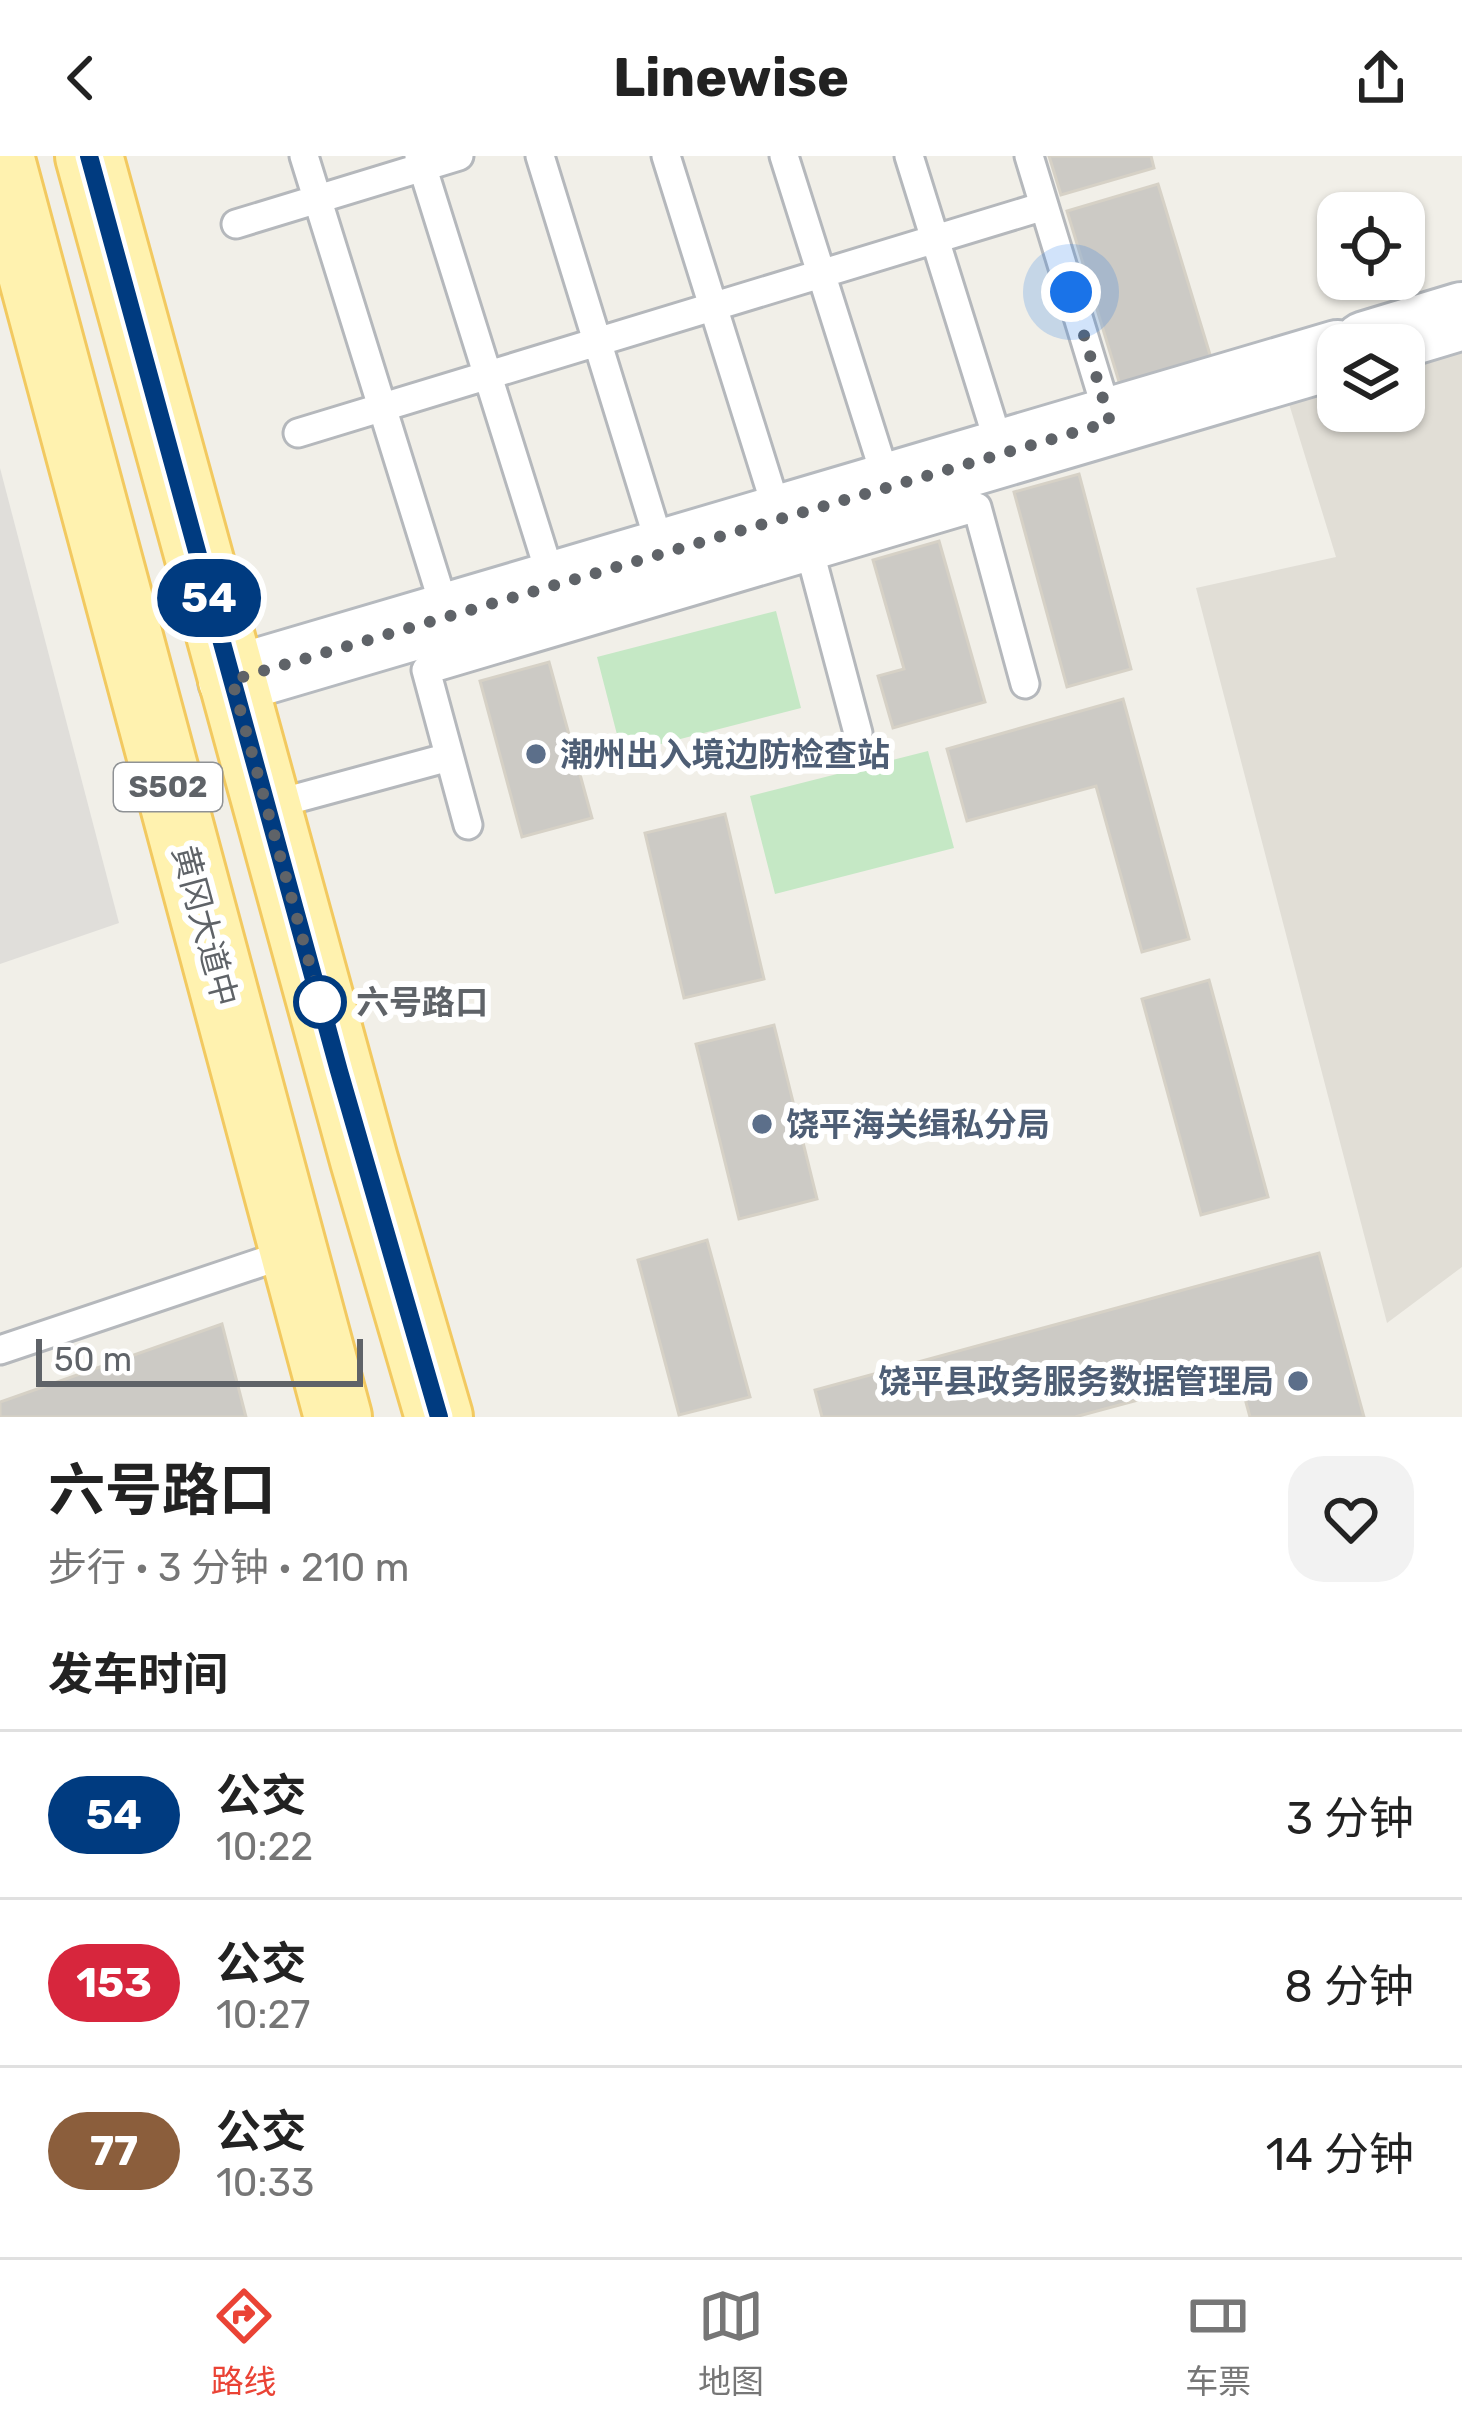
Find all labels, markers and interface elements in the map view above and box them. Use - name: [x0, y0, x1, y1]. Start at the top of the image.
- icon: back: [48, 45, 114, 111]
- icon: share: [1348, 45, 1414, 111]
- text: Linewise: [613, 46, 849, 110]
- map controls: [1317, 192, 1425, 432]
- button: locate: [1317, 192, 1425, 300]
- your location: [1041, 262, 1101, 322]
- button: layers: [1317, 324, 1425, 432]
- line badge: 54: [155, 559, 263, 637]
- text: 54: [181, 573, 237, 623]
- place label: 潮州出入境边防检查站: [560, 735, 890, 774]
- marker: 潮州出入境边防检查站: [523, 741, 549, 767]
- road number: S502: [114, 763, 222, 811]
- street label: 黄冈大道中: [165, 841, 245, 1011]
- marker: 六号路口: [295, 977, 345, 1027]
- place label: 六号路口: [356, 983, 488, 1022]
- place label: 饶平海关缉私分局: [786, 1105, 1050, 1144]
- marker: 饶平海关缉私分局: [749, 1111, 775, 1137]
- scale bar: [36, 1333, 363, 1386]
- text: 50 m: [54, 1340, 132, 1379]
- place label: 饶平县政务服务数据管理局: [878, 1362, 1274, 1401]
- marker: 饶平县政务服务数据管理局: [1285, 1368, 1311, 1394]
- button: heart: [1288, 1456, 1414, 1582]
- text: 六号路口: [48, 1457, 276, 1524]
- text: 步行 · 3 分钟 · 210 m: [48, 1545, 410, 1591]
- text: 发车时间: [48, 1648, 228, 1701]
- text: 公交: [216, 1769, 306, 1822]
- text: 54: [86, 1790, 142, 1840]
- text: 3 分钟: [1286, 1792, 1414, 1845]
- text: 10:22: [216, 1824, 313, 1870]
- text: 公交: [216, 1937, 306, 1990]
- text: 153: [76, 1958, 152, 2008]
- text: 8 分钟: [1284, 1960, 1414, 2013]
- text: 10:27: [216, 1992, 310, 2038]
- text: 公交: [216, 2105, 306, 2158]
- text: 77: [90, 2126, 138, 2176]
- text: 14 分钟: [1266, 2128, 1414, 2181]
- text: 10:33: [216, 2160, 314, 2206]
- tab: 路线: [211, 2283, 277, 2403]
- tab: 地图: [698, 2283, 764, 2403]
- tab: 车票: [1185, 2283, 1251, 2403]

